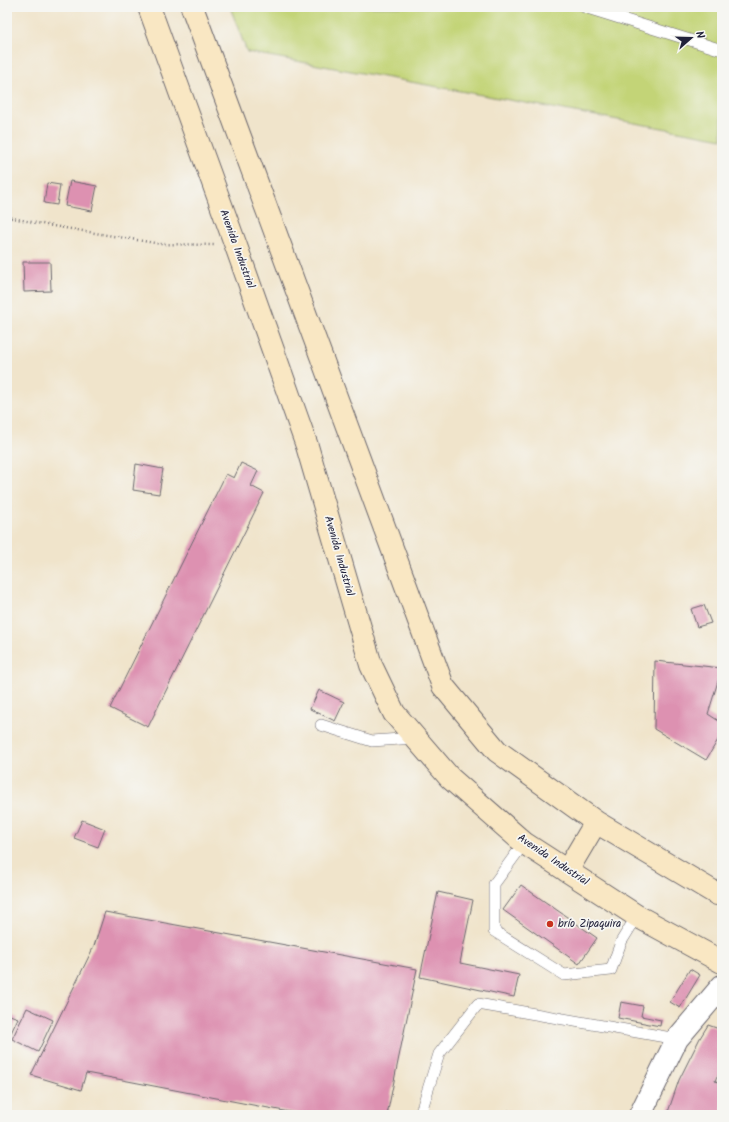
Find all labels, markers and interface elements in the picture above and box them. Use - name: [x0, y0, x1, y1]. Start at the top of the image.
- north arrow: [671, 18, 711, 58]
- text: N: [690, 29, 709, 41]
- street label: Avenida Industrial: [214, 207, 260, 291]
- street label: Avenida Industrial: [319, 514, 359, 599]
- street label: Avenida Industrial: [514, 829, 593, 891]
- place label: brío Zipaquira: [558, 915, 621, 933]
- marker: brío Zipaquira: [545, 919, 555, 929]

